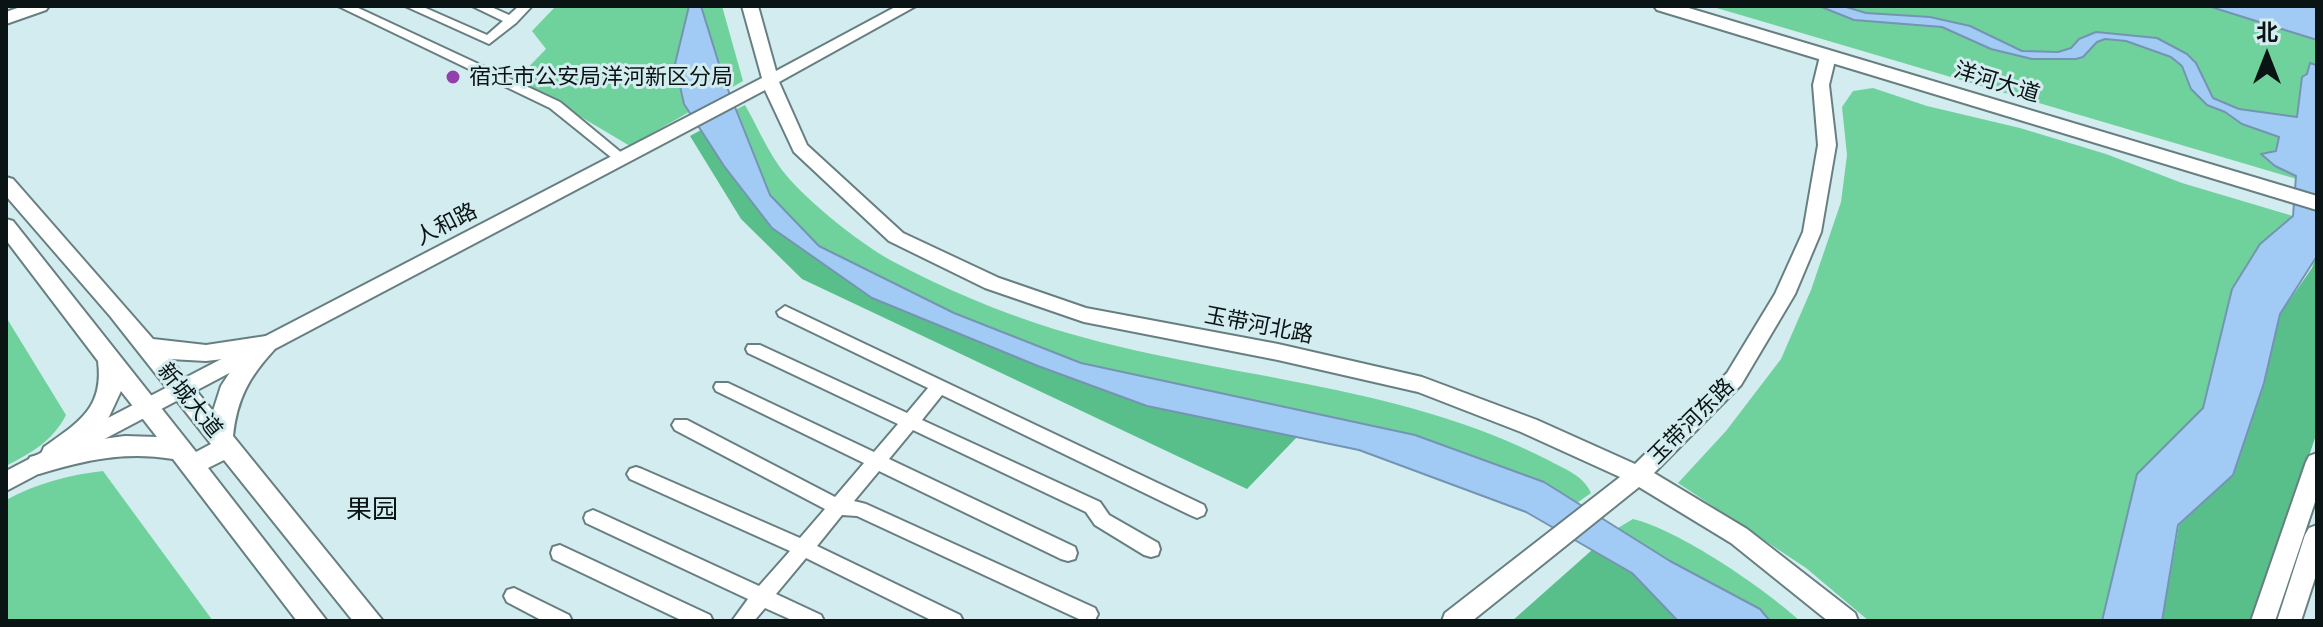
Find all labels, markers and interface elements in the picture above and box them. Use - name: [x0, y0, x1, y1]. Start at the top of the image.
- north arrow: [2227, 16, 2307, 96]
- text: 北: [2256, 19, 2278, 44]
- street label: 洋河大道: [1951, 57, 2043, 107]
- place label: 宿迁市公安局洋河新区分局: [469, 64, 733, 90]
- marker: 宿迁市公安局洋河新区分局: [444, 68, 462, 86]
- street label: 人和路: [411, 197, 481, 251]
- street label: 玉带河北路: [1202, 302, 1316, 348]
- street label: 新城大道: [152, 357, 228, 443]
- street label: 玉带河东路: [1643, 373, 1739, 469]
- district label: 果园: [346, 493, 398, 525]

